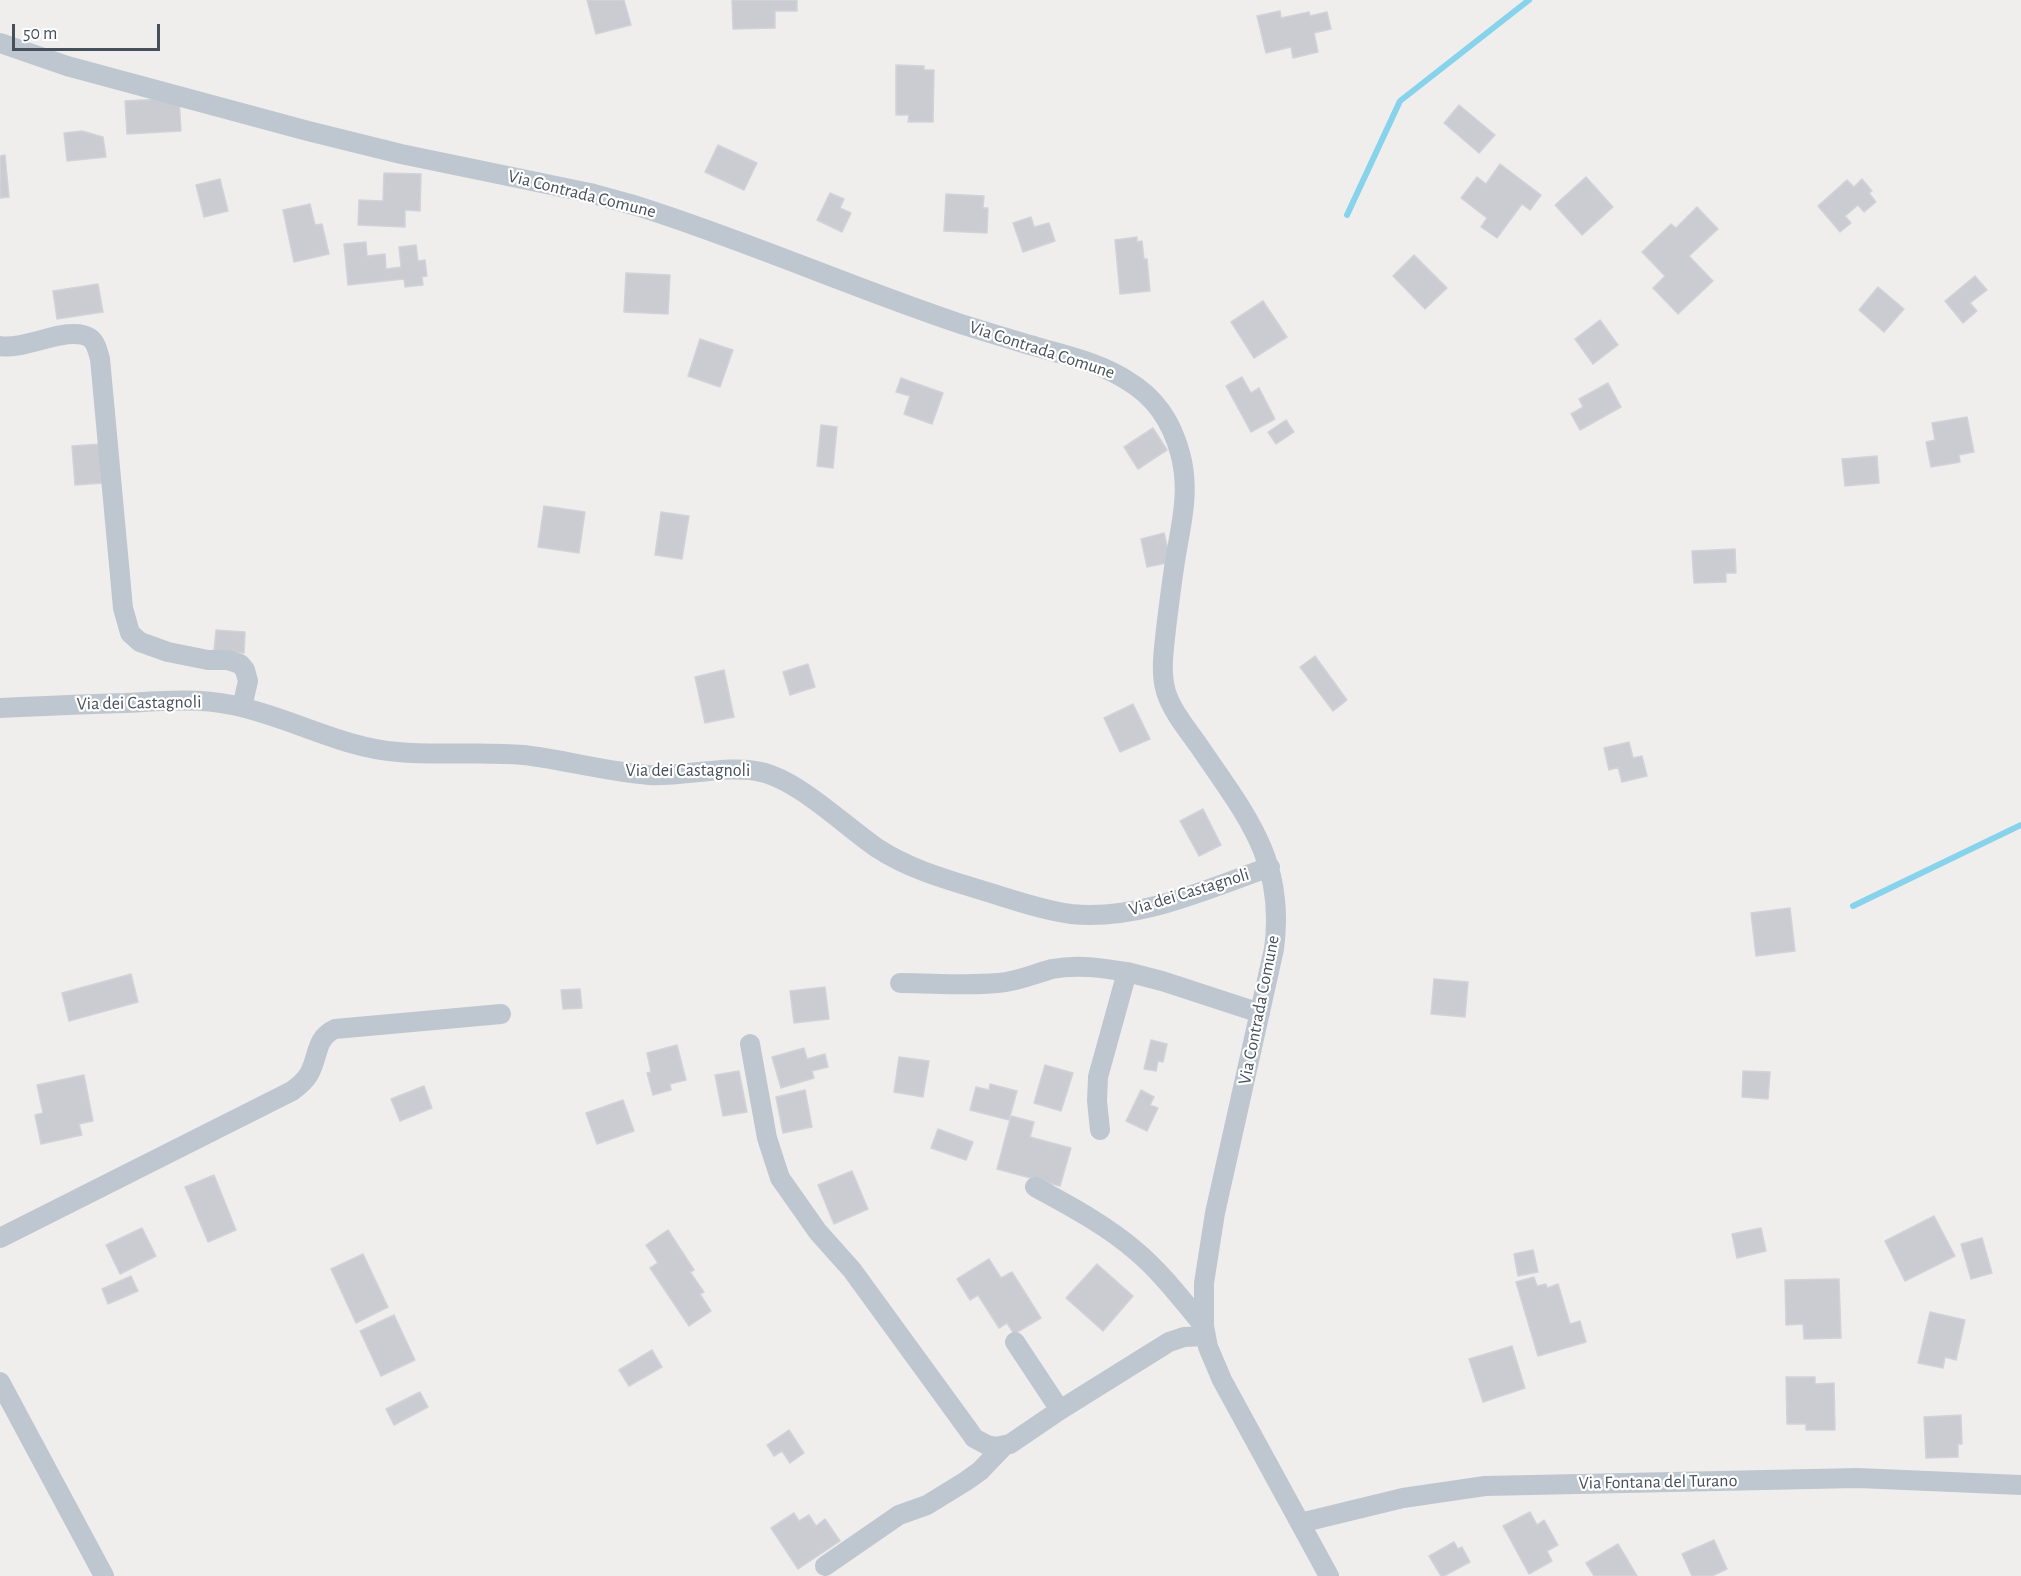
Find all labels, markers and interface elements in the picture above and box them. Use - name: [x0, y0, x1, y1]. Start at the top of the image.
- scale bar: [15, 12, 164, 50]
- text: 50 m: [23, 25, 57, 43]
- street label: Via Contrada Comune: [506, 165, 658, 223]
- street label: Via Contrada Comune: [967, 316, 1117, 384]
- street label: Via dei Castagnoli: [76, 691, 202, 715]
- street label: Via dei Castagnoli: [626, 760, 750, 782]
- street label: Via dei Castagnoli: [1126, 863, 1252, 921]
- street label: Via Contrada Comune: [1234, 933, 1284, 1087]
- street label: Via Fontana del Turano: [1578, 1470, 1738, 1494]

